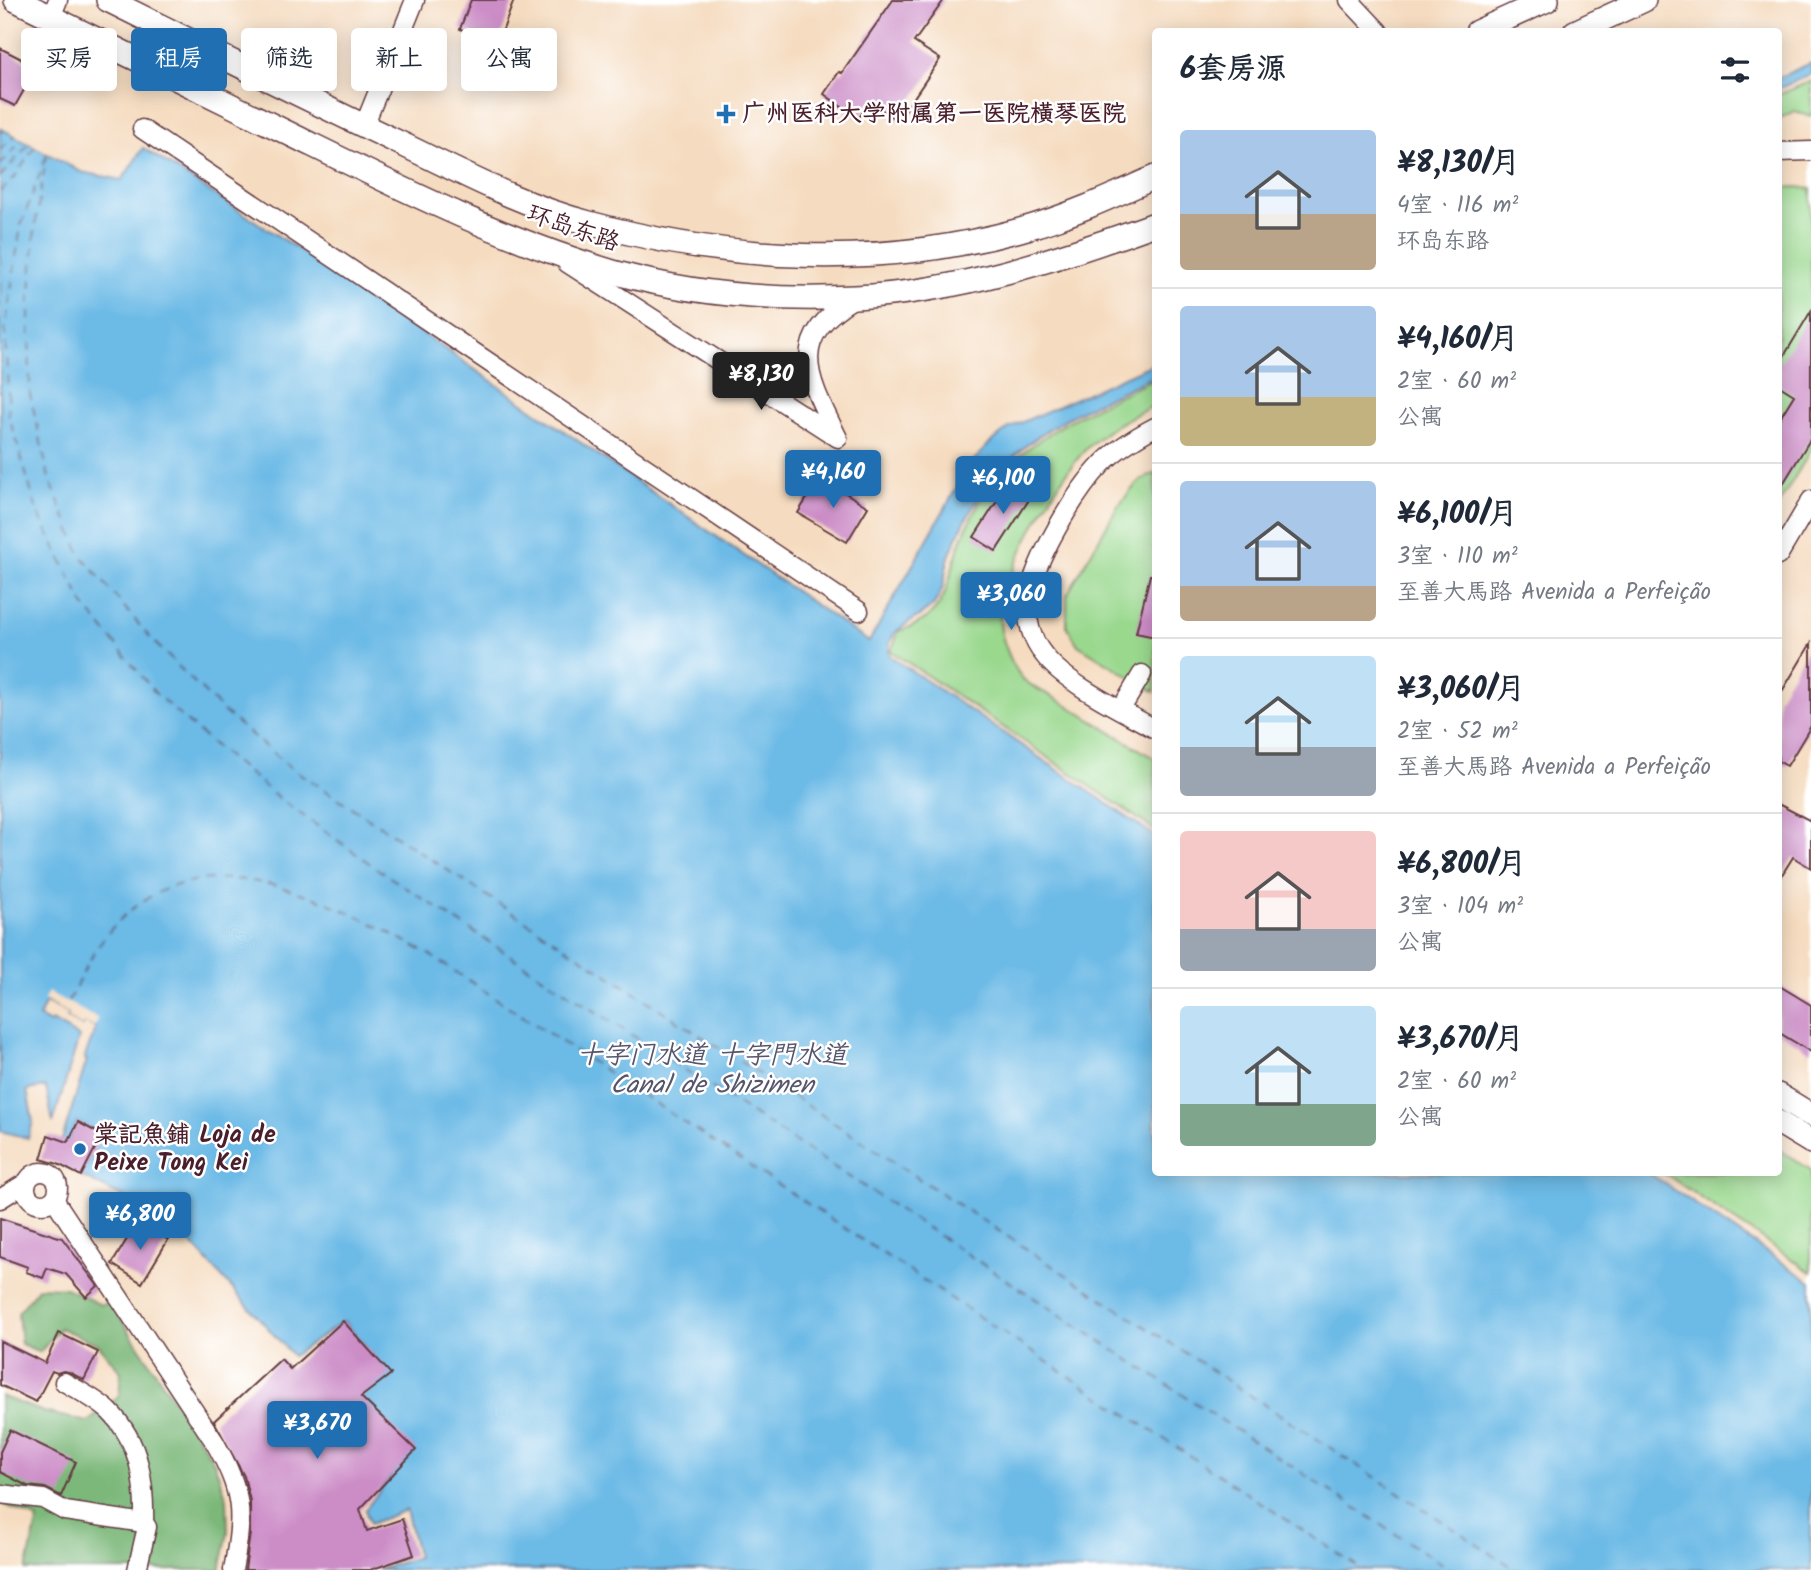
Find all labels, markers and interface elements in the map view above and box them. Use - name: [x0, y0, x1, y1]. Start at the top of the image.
- chip: 买房: [21, 28, 117, 91]
- chip: 租房: [131, 28, 227, 91]
- chip: 筛选: [241, 28, 337, 91]
- chip: 新上: [351, 28, 447, 91]
- chip: 公寓: [461, 28, 557, 91]
- text: 6套房源: [1180, 46, 1286, 94]
- icon: filters: [1716, 51, 1754, 89]
- place label: 广州医科大学附属第一医院横琴医院: [742, 95, 1126, 134]
- marker: 广州医科大学附属第一医院横琴医院: [716, 104, 736, 124]
- text: ¥8,130/月: [1397, 140, 1520, 188]
- icon: home: [1236, 158, 1320, 242]
- text: 4室 · 116 m²: [1397, 188, 1518, 224]
- street label: 环岛东路: [521, 195, 625, 263]
- text: 环岛东路: [1397, 224, 1489, 260]
- text: ¥4,160/月: [1397, 316, 1519, 364]
- icon: home: [1236, 334, 1320, 418]
- pin: ¥8,130: [704, 352, 818, 412]
- text: ¥8,130: [728, 357, 794, 393]
- text: 2室 · 60 m²: [1397, 364, 1516, 400]
- text: 公寓: [1397, 400, 1443, 436]
- pin: ¥4,160: [776, 450, 890, 510]
- text: ¥4,160: [801, 455, 865, 491]
- pin: ¥6,100: [946, 456, 1060, 516]
- text: ¥6,100: [971, 461, 1035, 497]
- text: ¥6,100/月: [1397, 491, 1518, 539]
- icon: home: [1236, 509, 1320, 593]
- text: 3室 · 110 m²: [1397, 539, 1518, 575]
- pin: ¥3,060: [954, 572, 1068, 632]
- text: 至善大馬路 Avenida a Perfeição: [1397, 575, 1711, 611]
- text: ¥3,060: [977, 577, 1045, 613]
- text: ¥3,060/月: [1397, 666, 1525, 714]
- icon: home: [1236, 684, 1320, 768]
- text: 2室 · 52 m²: [1397, 714, 1518, 750]
- text: 至善大馬路 Avenida a Perfeição: [1397, 750, 1711, 786]
- text: ¥6,800/月: [1397, 841, 1527, 889]
- icon: home: [1236, 859, 1320, 943]
- text: 3室 · 104 m²: [1397, 889, 1523, 925]
- text: 公寓: [1397, 925, 1443, 961]
- text: ¥3,670/月: [1397, 1016, 1524, 1064]
- icon: home: [1236, 1034, 1320, 1118]
- water label: 十字门水道 十字門水道 Canal de Shizimen: [577, 1035, 849, 1107]
- text: 2室 · 60 m²: [1397, 1064, 1516, 1100]
- text: 公寓: [1397, 1100, 1443, 1136]
- place label: 棠記魚鋪 Loja de Peixe Tong Kei: [94, 1116, 276, 1183]
- marker: 棠記魚鋪 Loja de Peixe Tong Kei: [72, 1141, 88, 1157]
- pin: ¥6,800: [83, 1192, 197, 1252]
- text: ¥6,800: [105, 1197, 175, 1233]
- pin: ¥3,670: [260, 1402, 374, 1461]
- text: ¥3,670: [283, 1406, 351, 1442]

